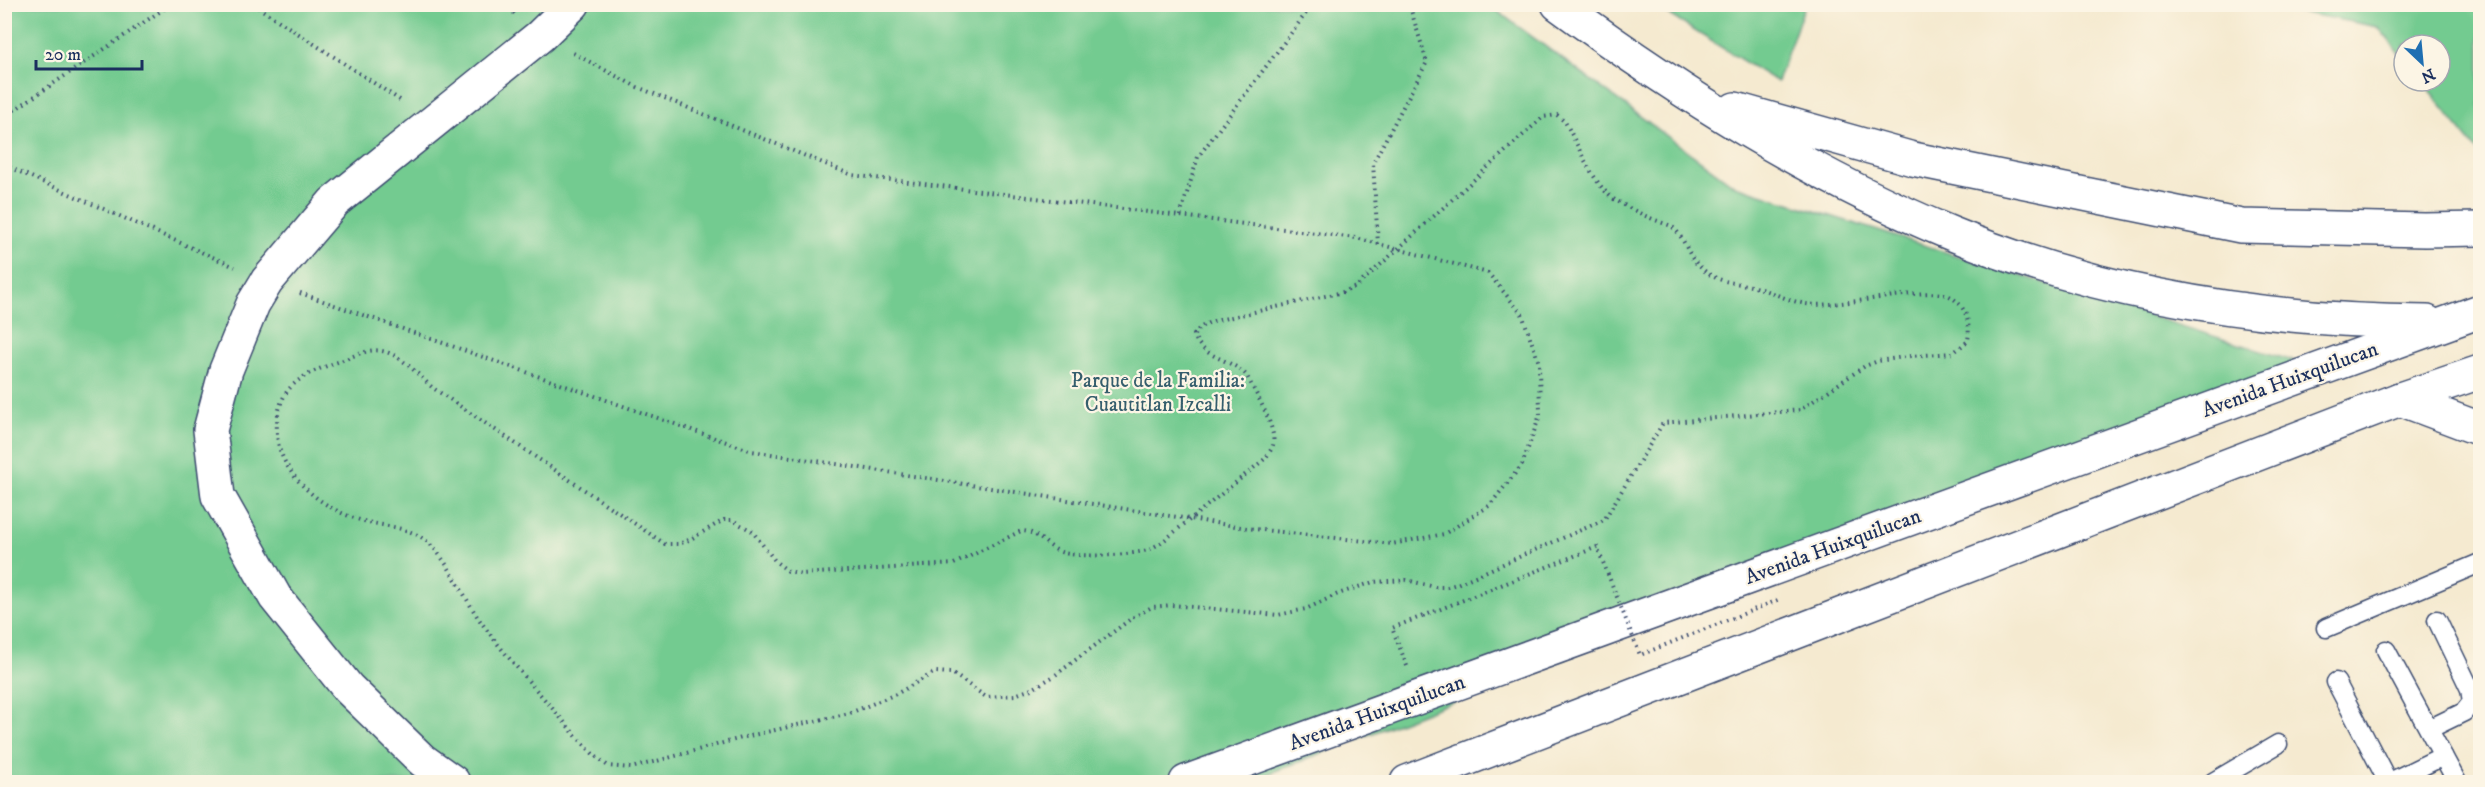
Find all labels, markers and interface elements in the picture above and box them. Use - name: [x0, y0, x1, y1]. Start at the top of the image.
- scale bar: [36, 33, 142, 71]
- north arrow: [2392, 33, 2452, 93]
- text: 20 m: [45, 44, 81, 66]
- text: N: [2418, 64, 2438, 87]
- street label: Avenida Huixquilucan: [2198, 336, 2382, 424]
- park label: Parque de la Familia: Cuautitlan Izcalli: [1071, 368, 1245, 418]
- street label: Avenida Huixquilucan: [1741, 503, 1925, 591]
- street label: Avenida Huixquilucan: [1285, 669, 1469, 757]

